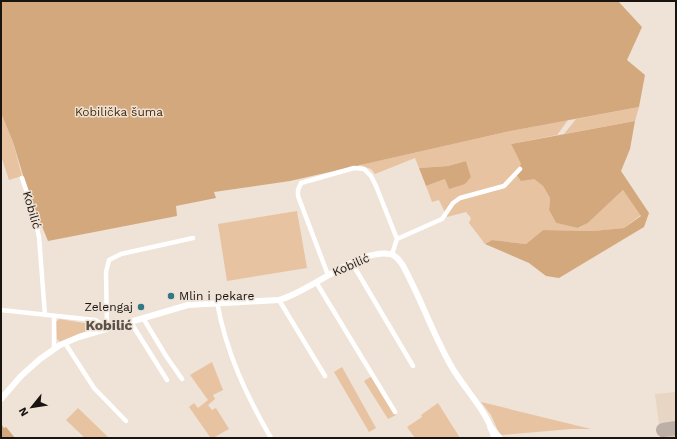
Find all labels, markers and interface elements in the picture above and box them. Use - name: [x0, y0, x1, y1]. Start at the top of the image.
- park label: Kobilička šuma: [75, 105, 163, 119]
- street label: Kobilić: [20, 189, 44, 231]
- street label: Kobilić: [330, 251, 372, 279]
- place label: Mlin i pekare: [179, 289, 254, 303]
- marker: Mlin i pekare: [166, 291, 176, 301]
- place label: Zelengaj: [84, 300, 133, 314]
- marker: Zelengaj: [136, 302, 146, 312]
- district label: Kobilić: [86, 317, 133, 333]
- north arrow: [12, 387, 52, 427]
- text: N: [16, 405, 31, 419]

